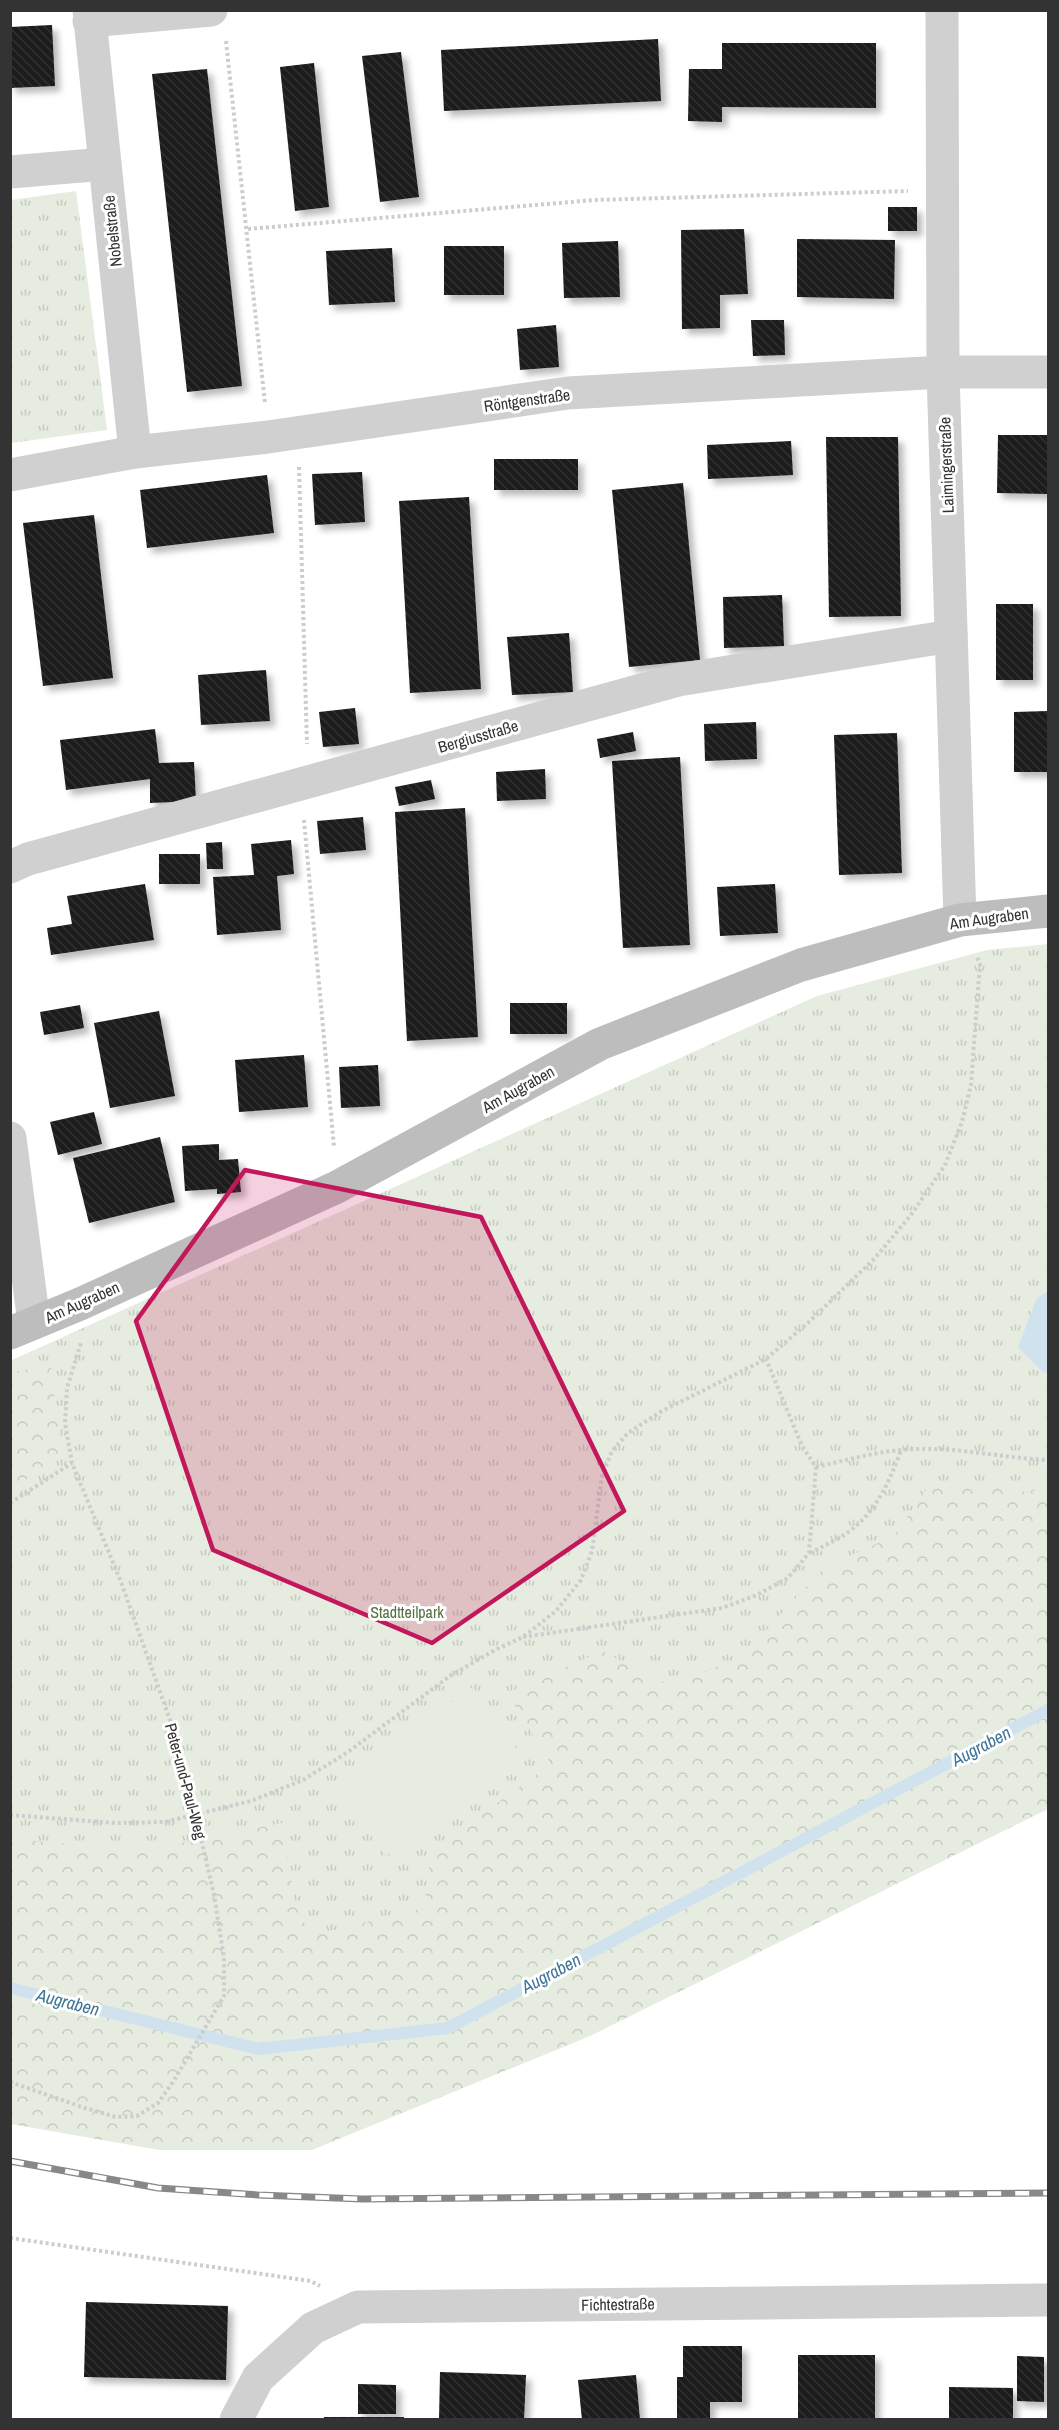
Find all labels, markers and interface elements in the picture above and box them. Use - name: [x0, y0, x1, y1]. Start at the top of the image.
- street label: Nobelstraße: [97, 194, 127, 268]
- street label: Röntgenstraße: [482, 383, 572, 417]
- street label: Laimingerstraße: [933, 417, 959, 513]
- street label: Bergiusstraße: [435, 714, 521, 758]
- street label: Am Augraben: [947, 902, 1030, 935]
- street label: Am Augraben: [477, 1060, 558, 1118]
- street label: Am Augraben: [40, 1276, 123, 1329]
- park label: Stadtteilpark: [370, 1601, 444, 1623]
- street label: Peter-und-Paul-Weg: [160, 1720, 212, 1842]
- water label: Augraben: [946, 1720, 1015, 1773]
- water label: Augraben: [516, 1947, 585, 2000]
- water label: Augraben: [33, 1982, 102, 2022]
- street label: Fichtestraße: [581, 2292, 655, 2316]

